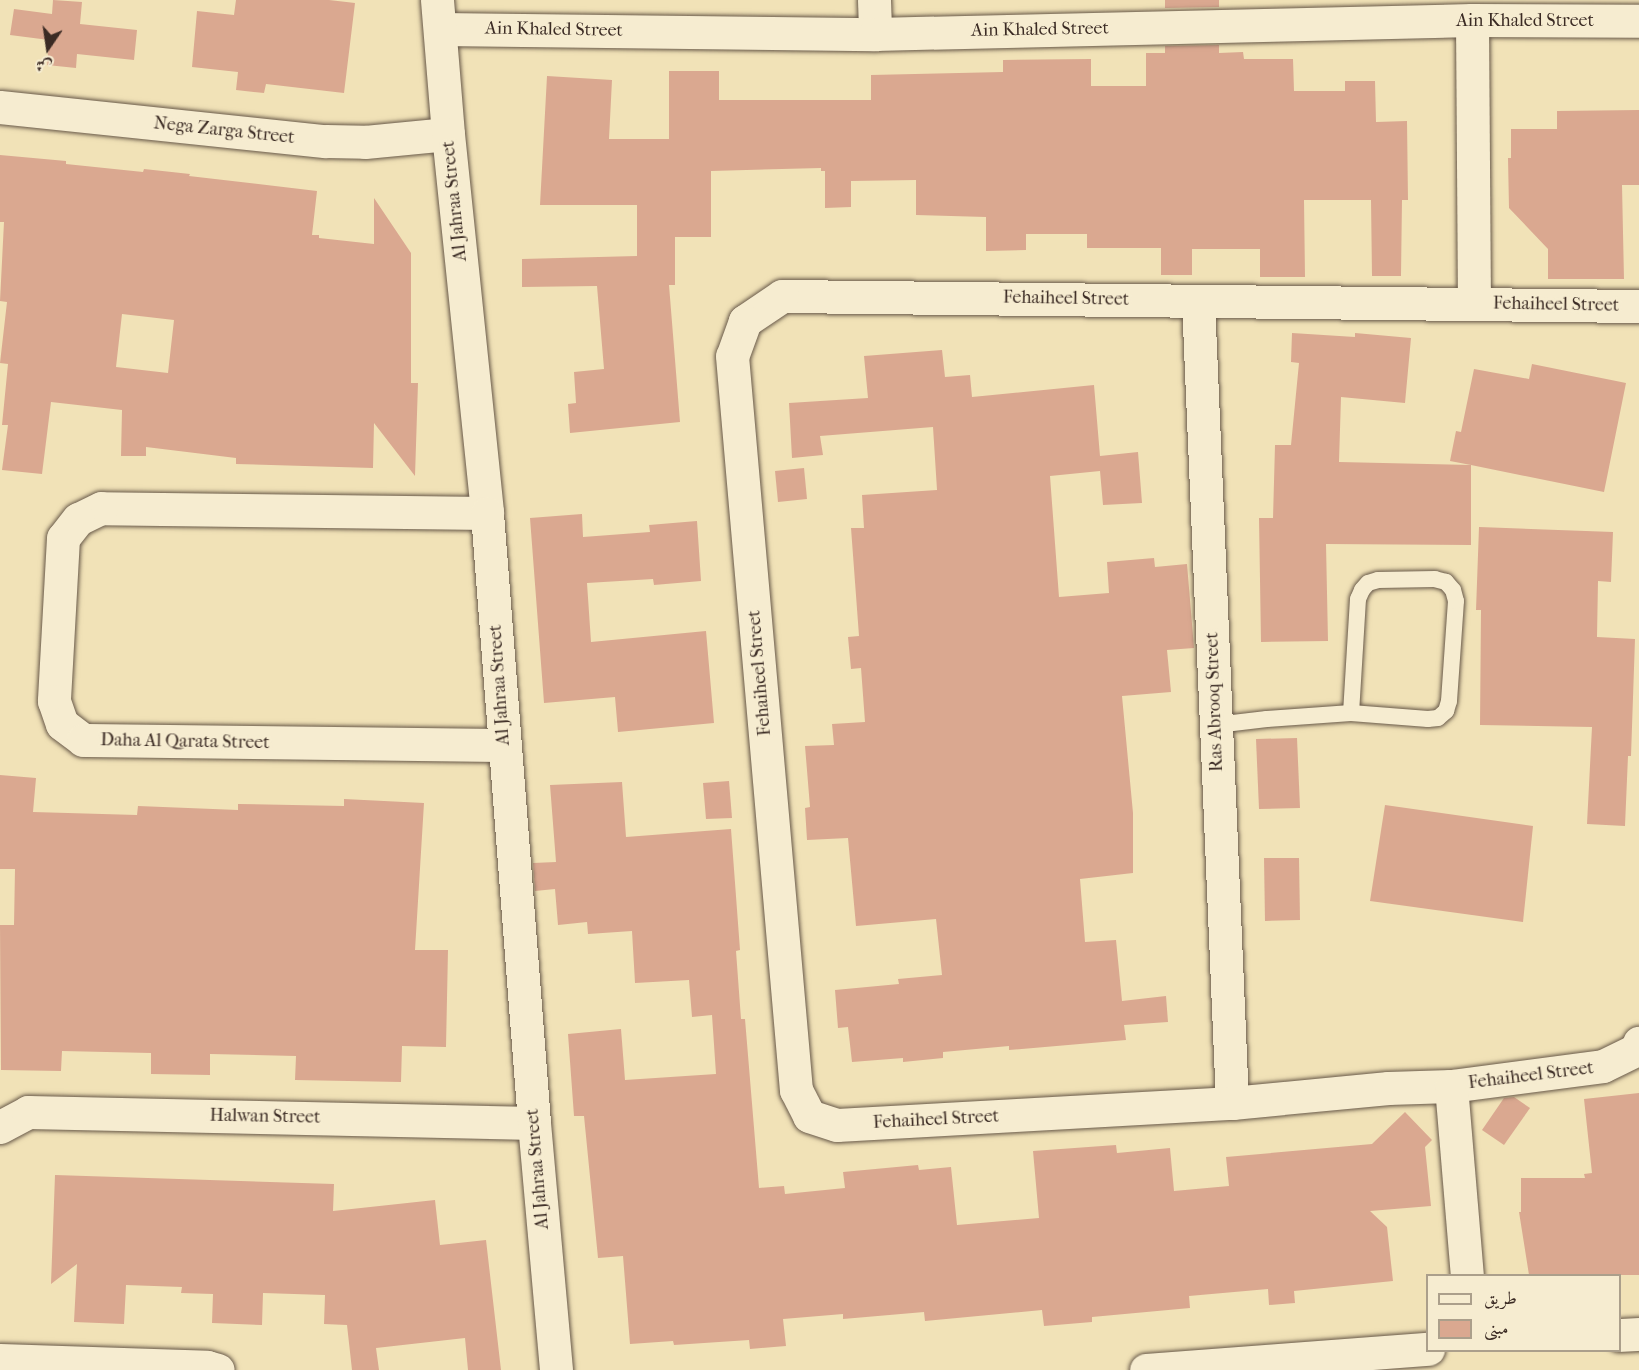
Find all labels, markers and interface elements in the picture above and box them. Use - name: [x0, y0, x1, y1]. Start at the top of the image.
- street label: Ain Khaled Street: [1456, 10, 1594, 32]
- north arrow: [18, 18, 78, 78]
- street label: Ain Khaled Street: [485, 18, 623, 42]
- street label: Ain Khaled Street: [971, 18, 1109, 42]
- text: ش: [34, 55, 54, 77]
- street label: Nega Zarga Street: [153, 113, 295, 149]
- street label: Al Jahraa Street: [438, 140, 472, 262]
- street label: Fehaiheel Street: [1003, 287, 1129, 311]
- street label: Fehaiheel Street: [1493, 293, 1619, 317]
- street label: Fehaiheel Street: [744, 609, 776, 737]
- street label: Al Jahraa Street: [485, 624, 515, 746]
- street label: Ras Abrooq Street: [1202, 632, 1228, 772]
- street label: Daha Al Qarata Street: [100, 730, 270, 754]
- street label: Fehaiheel Street: [1467, 1058, 1595, 1094]
- street label: Halwan Street: [209, 1105, 321, 1129]
- street label: Fehaiheel Street: [872, 1106, 1000, 1134]
- street label: Al Jahraa Street: [522, 1108, 554, 1230]
- legend: [1426, 1274, 1621, 1352]
- text: طريق: [1484, 1288, 1517, 1309]
- text: مبنى: [1484, 1318, 1509, 1339]

